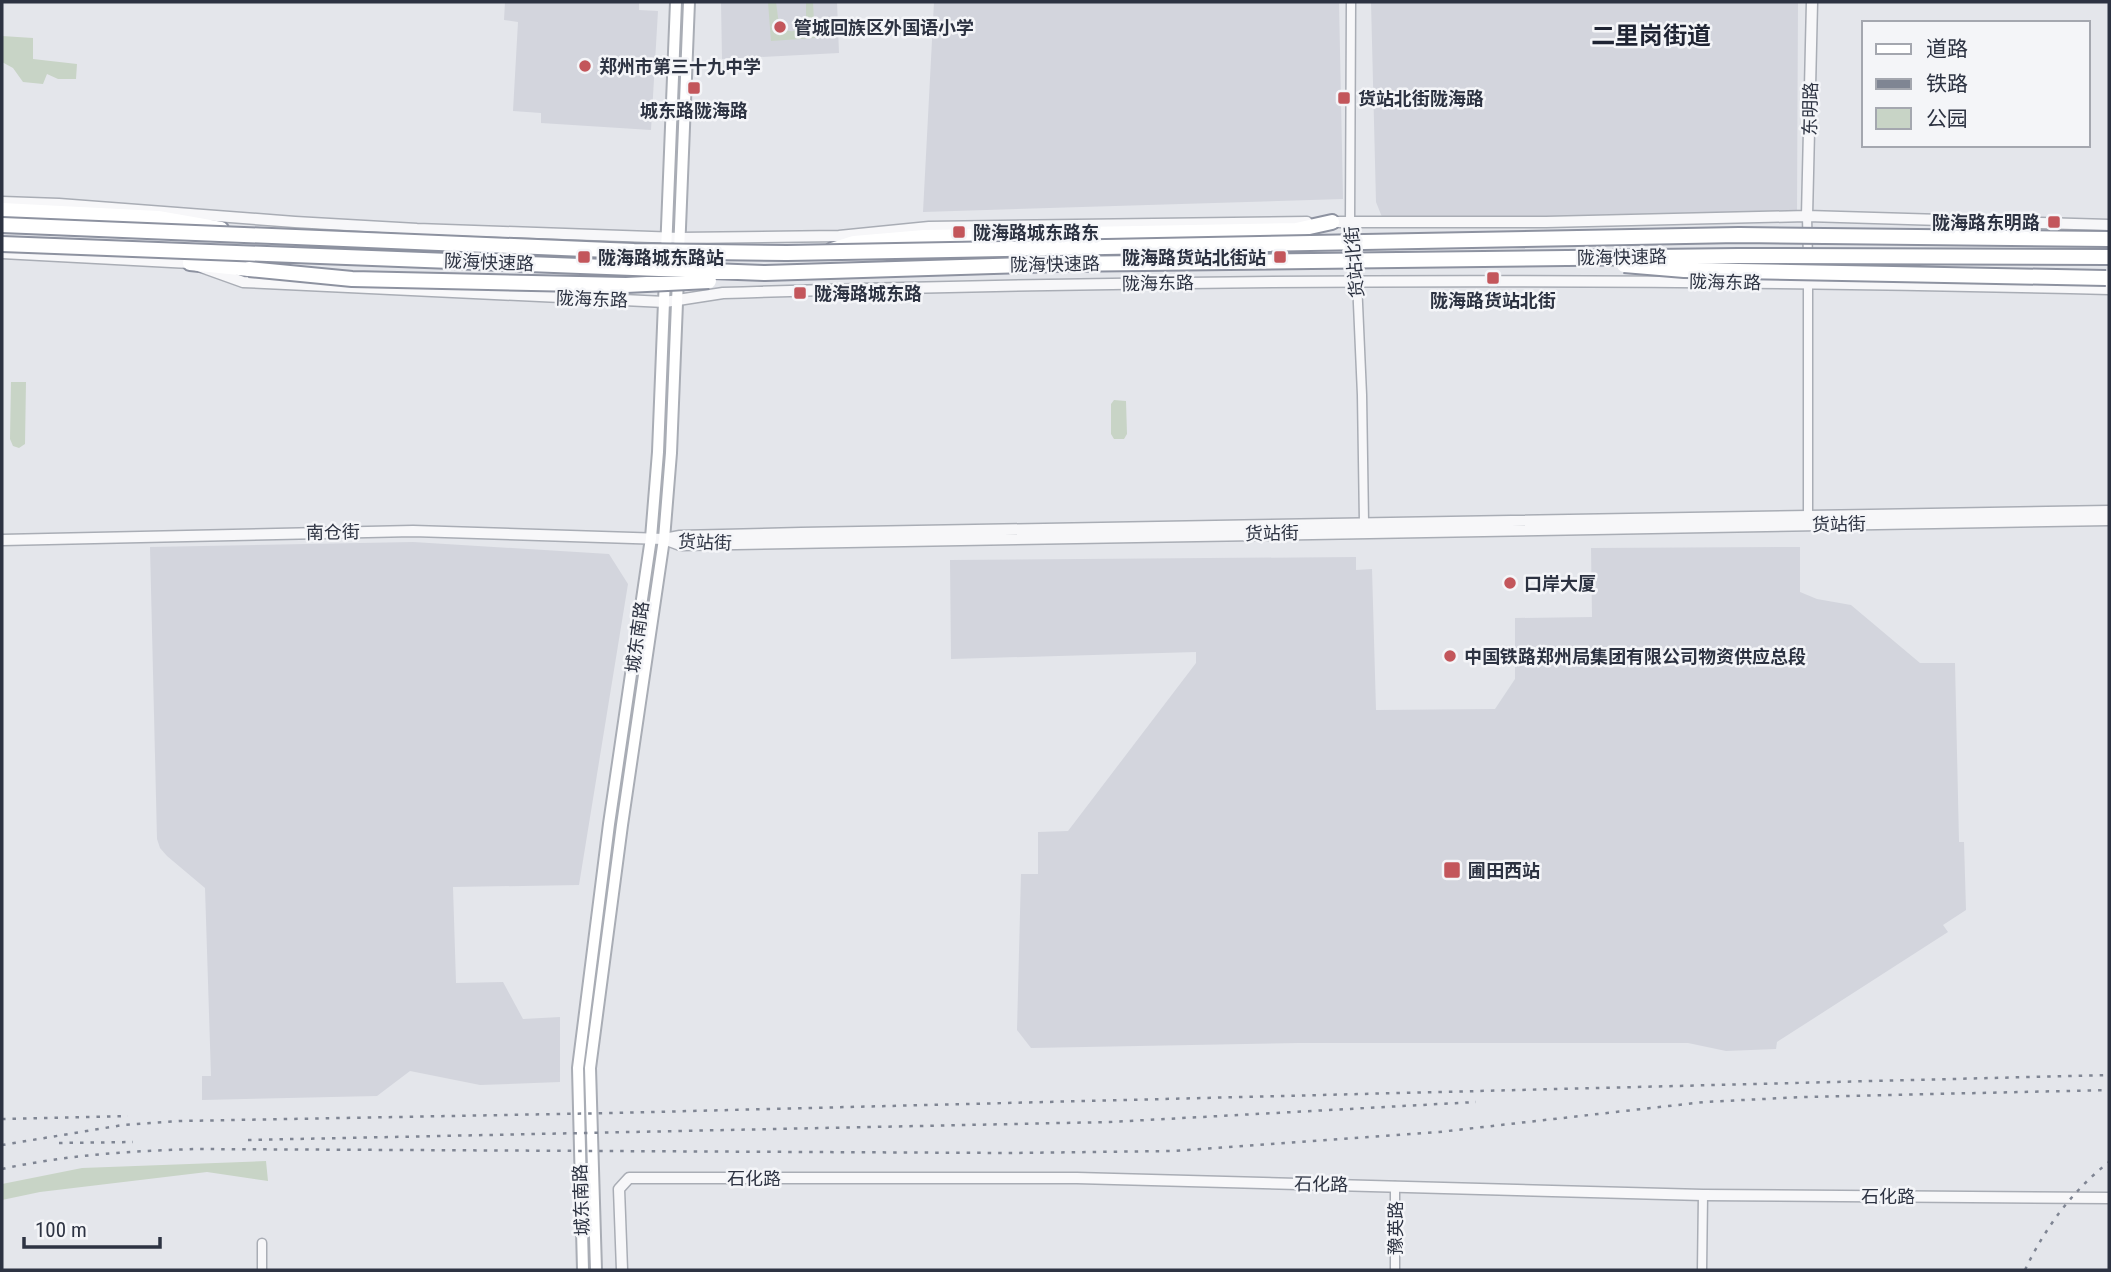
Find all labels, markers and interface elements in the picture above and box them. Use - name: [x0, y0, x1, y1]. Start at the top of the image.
- place label: 管城回族区外国语小学: [794, 17, 974, 38]
- marker: 管城回族区外国语小学: [772, 19, 788, 35]
- legend: [1862, 21, 2090, 147]
- district label: 二里岗街道: [1591, 22, 1711, 50]
- text: 道路: [1926, 37, 1968, 61]
- place label: 郑州市第三十九中学: [599, 56, 761, 77]
- marker: 郑州市第三十九中学: [577, 58, 593, 74]
- text: 铁路: [1926, 72, 1968, 96]
- marker: 城东路陇海路: [686, 80, 702, 96]
- street label: 东明路: [1799, 82, 1821, 136]
- place label: 货站北街陇海路: [1358, 88, 1484, 109]
- marker: 货站北街陇海路: [1336, 90, 1352, 106]
- place label: 城东路陇海路: [640, 100, 748, 121]
- text: 公园: [1926, 107, 1968, 131]
- place label: 陇海路东明路: [1932, 212, 2040, 233]
- marker: 陇海路东明路: [2046, 214, 2062, 230]
- place label: 陇海路城东路东: [973, 222, 1099, 243]
- marker: 陇海路城东路东: [951, 224, 967, 240]
- street label: 货站北街: [1340, 225, 1368, 299]
- street label: 陇海快速路: [1577, 246, 1667, 268]
- place label: 陇海路城东路站: [598, 247, 724, 268]
- place label: 陇海路货站北街站: [1122, 247, 1266, 268]
- marker: 陇海路城东路站: [576, 249, 592, 265]
- marker: 陇海路货站北街站: [1272, 249, 1288, 265]
- street label: 陇海快速路: [444, 250, 534, 274]
- street label: 陇海快速路: [1010, 253, 1100, 275]
- marker: 陇海路货站北街: [1485, 270, 1501, 286]
- street label: 陇海东路: [1689, 271, 1761, 293]
- street label: 陇海东路: [1122, 272, 1194, 294]
- place label: 陇海路城东路: [814, 283, 922, 304]
- marker: 陇海路城东路: [792, 285, 808, 301]
- street label: 陇海东路: [556, 287, 628, 311]
- place label: 陇海路货站北街: [1430, 290, 1556, 311]
- street label: 货站街: [1812, 513, 1866, 535]
- street label: 南仓街: [306, 521, 360, 543]
- street label: 货站街: [1245, 522, 1299, 544]
- street label: 货站街: [678, 531, 732, 553]
- place label: 口岸大厦: [1524, 573, 1596, 594]
- marker: 口岸大厦: [1502, 575, 1518, 591]
- street label: 城东南路: [622, 600, 652, 674]
- place label: 中国铁路郑州局集团有限公司物资供应总段: [1464, 646, 1806, 667]
- marker: 中国铁路郑州局集团有限公司物资供应总段: [1442, 648, 1458, 664]
- marker: 圃田西站: [1442, 860, 1462, 880]
- place label: 圃田西站: [1468, 860, 1540, 881]
- street label: 城东南路: [569, 1164, 593, 1236]
- street label: 石化路: [727, 1168, 781, 1189]
- street label: 石化路: [1294, 1173, 1348, 1195]
- street label: 石化路: [1861, 1186, 1915, 1207]
- street label: 豫英路: [1385, 1201, 1406, 1255]
- scale bar: [24, 1206, 161, 1250]
- text: 100 m: [35, 1218, 87, 1242]

